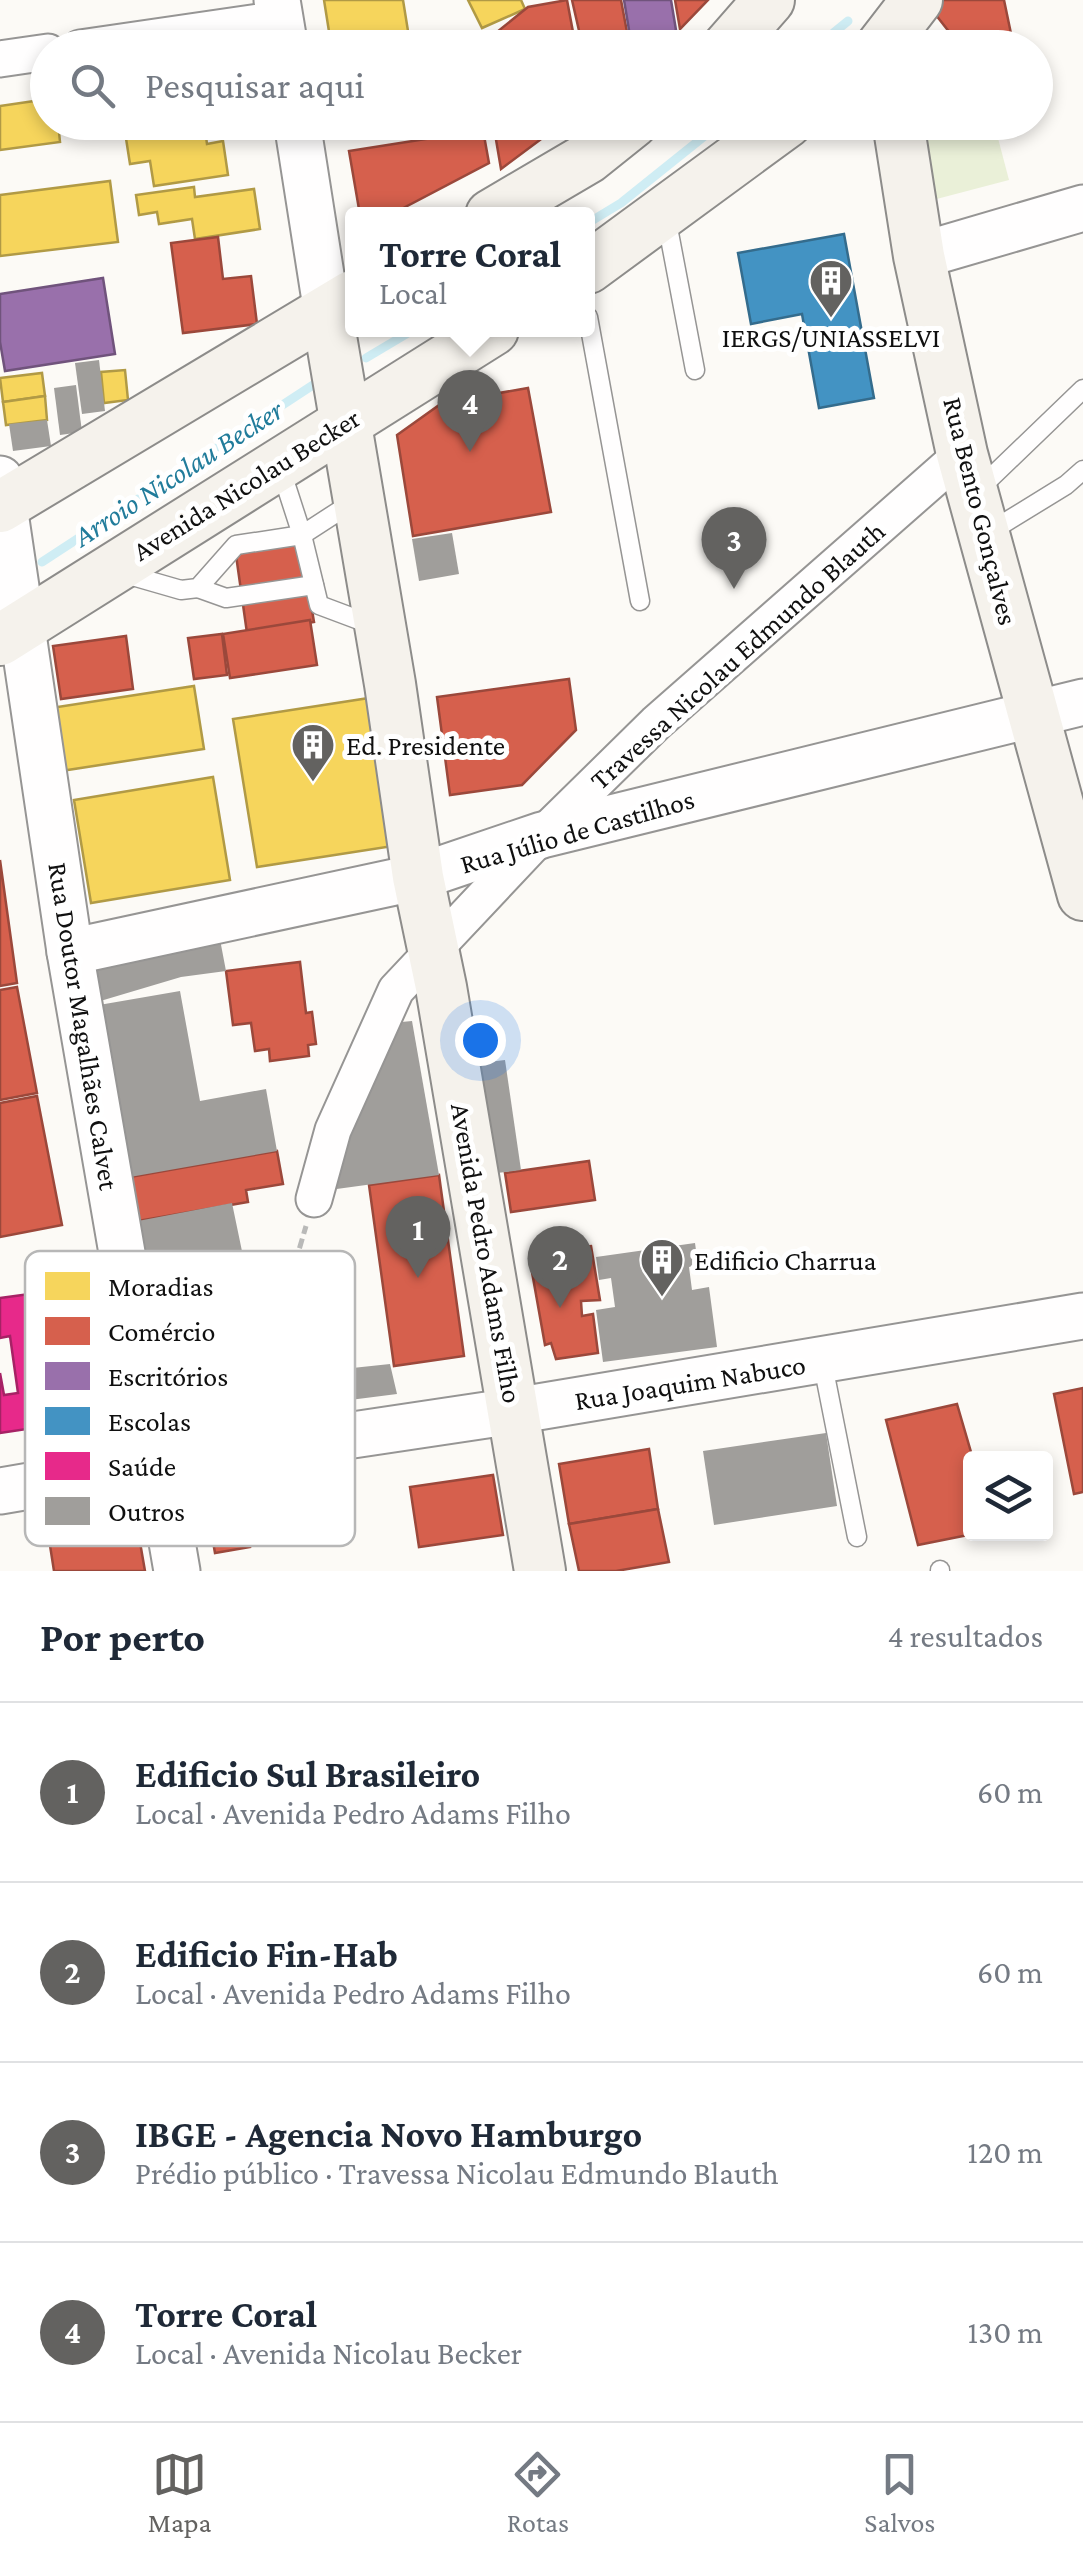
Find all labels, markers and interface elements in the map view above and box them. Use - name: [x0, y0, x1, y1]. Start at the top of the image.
- search box: [30, 30, 1053, 140]
- icon: search: [65, 58, 120, 113]
- text: Pesquisar aqui: [145, 64, 365, 106]
- popup: [345, 207, 595, 337]
- text: Torre Coral: [379, 233, 561, 275]
- building icon: IERGS/UNIASSELVI: [808, 258, 854, 319]
- text: Local: [379, 275, 447, 311]
- place label: IERGS/UNIASSELVI: [722, 322, 940, 353]
- pin: 4: [438, 370, 502, 452]
- water label: Arroio Nicolau Becker: [65, 392, 290, 554]
- street label: Rua Bento Gonçalves: [937, 394, 1024, 628]
- street label: Avenida Nicolau Becker: [127, 402, 365, 567]
- pin: 3: [702, 506, 766, 589]
- street label: Travessa Nicolau Edmundo Blauth: [584, 515, 891, 796]
- building icon: Ed. Presidente: [290, 722, 336, 783]
- place label: Ed. Presidente: [346, 730, 505, 761]
- street label: Rua Júlio de Castilhos: [457, 783, 698, 880]
- street label: Rua Doutor Magalhães Calvet: [42, 860, 125, 1193]
- your location: [455, 1015, 506, 1066]
- street label: Avenida Pedro Adams Filho: [445, 1101, 528, 1406]
- pin: 1: [386, 1196, 450, 1278]
- pin: 2: [528, 1226, 592, 1308]
- building icon: Edificio Charrua: [639, 1237, 685, 1298]
- place label: Edificio Charrua: [694, 1245, 877, 1276]
- legend: [25, 1251, 355, 1546]
- text: Moradias: [108, 1271, 214, 1302]
- text: Comércio: [108, 1316, 215, 1347]
- street label: Rua Joaquim Nabuco: [572, 1349, 808, 1416]
- text: Escritórios: [108, 1361, 228, 1392]
- text: Escolas: [108, 1406, 191, 1437]
- text: Saúde: [108, 1451, 176, 1482]
- map controls: [963, 1451, 1053, 1541]
- button: layers: [963, 1451, 1053, 1541]
- text: Outros: [108, 1496, 185, 1527]
- text: Por perto: [40, 1613, 205, 1660]
- text: 4 resultados: [887, 1618, 1043, 1654]
- text: Edificio Sul Brasileiro: [135, 1753, 480, 1795]
- text: 1: [67, 1774, 78, 1810]
- text: 60 m: [977, 1774, 1043, 1810]
- text: Local · Avenida Pedro Adams Filho: [135, 1795, 571, 1831]
- text: Edificio Fin-Hab: [135, 1933, 398, 1975]
- text: 2: [64, 1954, 81, 1990]
- text: 60 m: [977, 1954, 1043, 1990]
- text: Local · Avenida Pedro Adams Filho: [135, 1975, 571, 2011]
- text: IBGE - Agencia Novo Hamburgo: [135, 2113, 642, 2155]
- text: 3: [65, 2134, 80, 2170]
- text: 120 m: [967, 2134, 1043, 2170]
- text: Prédio público · Travessa Nicolau Edmundo Blauth: [135, 2155, 779, 2191]
- text: Torre Coral: [135, 2293, 317, 2335]
- text: 4: [64, 2314, 81, 2350]
- text: 130 m: [967, 2314, 1043, 2350]
- text: Local · Avenida Nicolau Becker: [135, 2335, 522, 2371]
- tab: Mapa: [148, 2447, 212, 2538]
- tab: Rotas: [507, 2447, 569, 2538]
- tab: Salvos: [864, 2447, 935, 2538]

